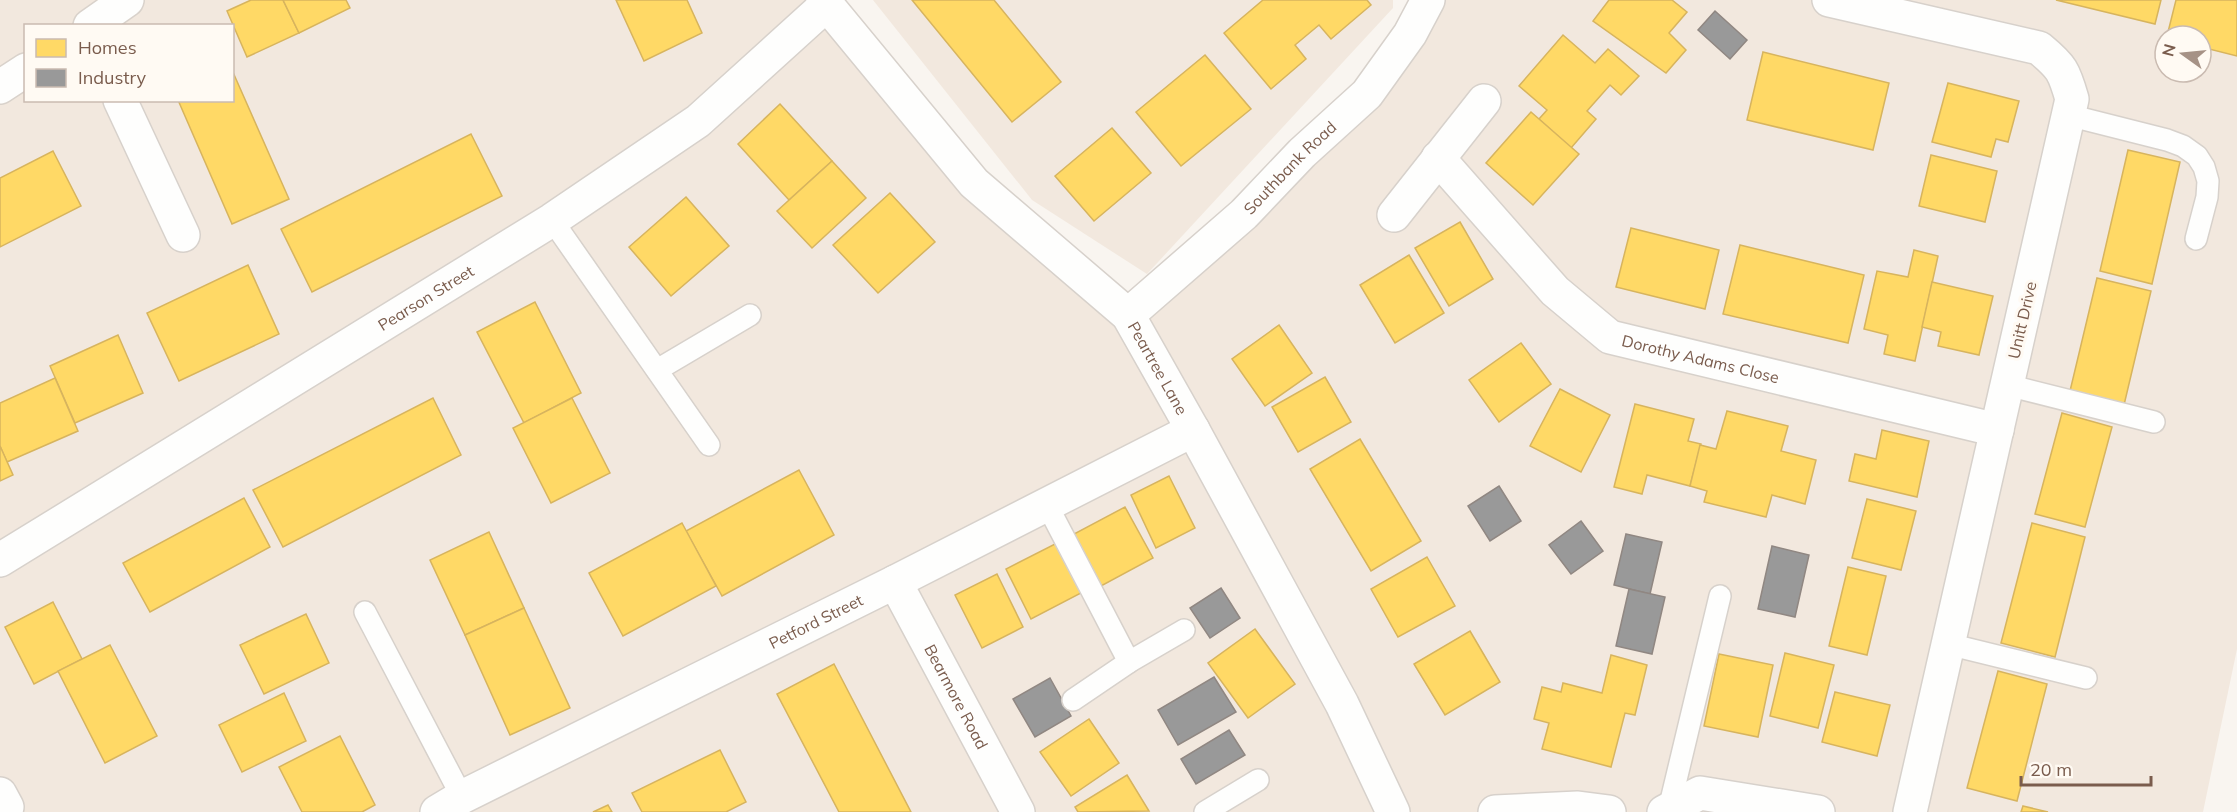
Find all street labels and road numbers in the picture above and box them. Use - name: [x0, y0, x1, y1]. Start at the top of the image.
- street label: Southbank Road: [1239, 117, 1340, 218]
- street label: Pearson Street: [374, 260, 478, 335]
- street label: Unitt Drive: [2003, 279, 2041, 361]
- street label: Peartree Lane: [1124, 318, 1192, 418]
- street label: Dorothy Adams Close: [1620, 330, 1781, 387]
- street label: Petford Street: [765, 589, 866, 653]
- street label: Bearmore Road: [920, 641, 993, 753]

